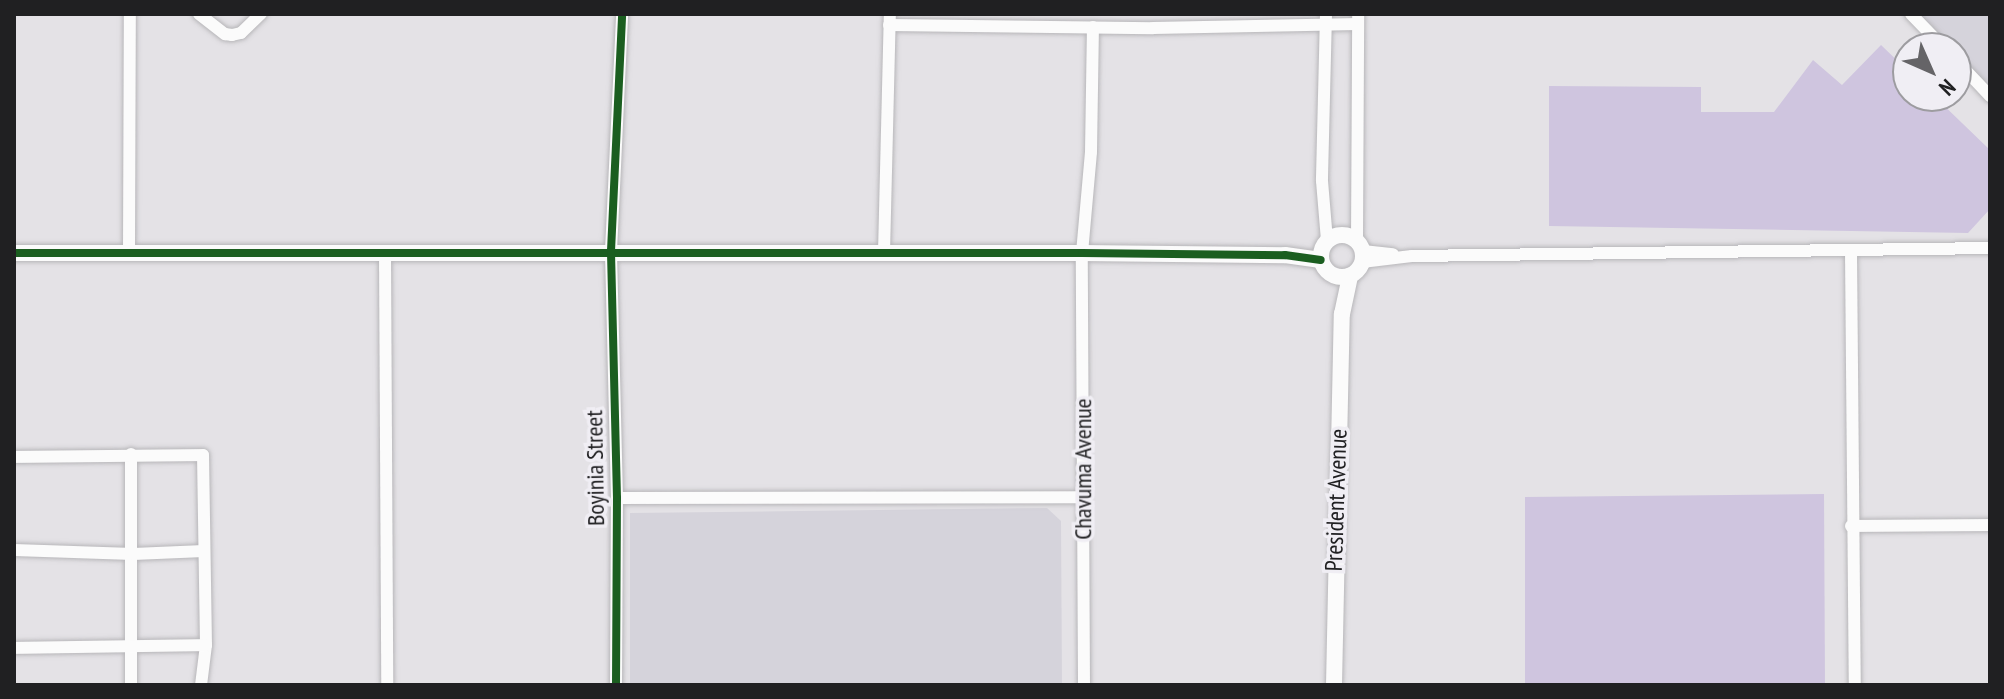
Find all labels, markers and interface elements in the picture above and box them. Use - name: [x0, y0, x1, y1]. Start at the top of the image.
- north arrow: [1892, 32, 1972, 112]
- text: N: [1933, 73, 1962, 102]
- street label: Chavuma Avenue: [1069, 398, 1097, 540]
- street label: Boyinia Street: [580, 410, 610, 526]
- street label: President Avenue: [1319, 428, 1353, 572]

